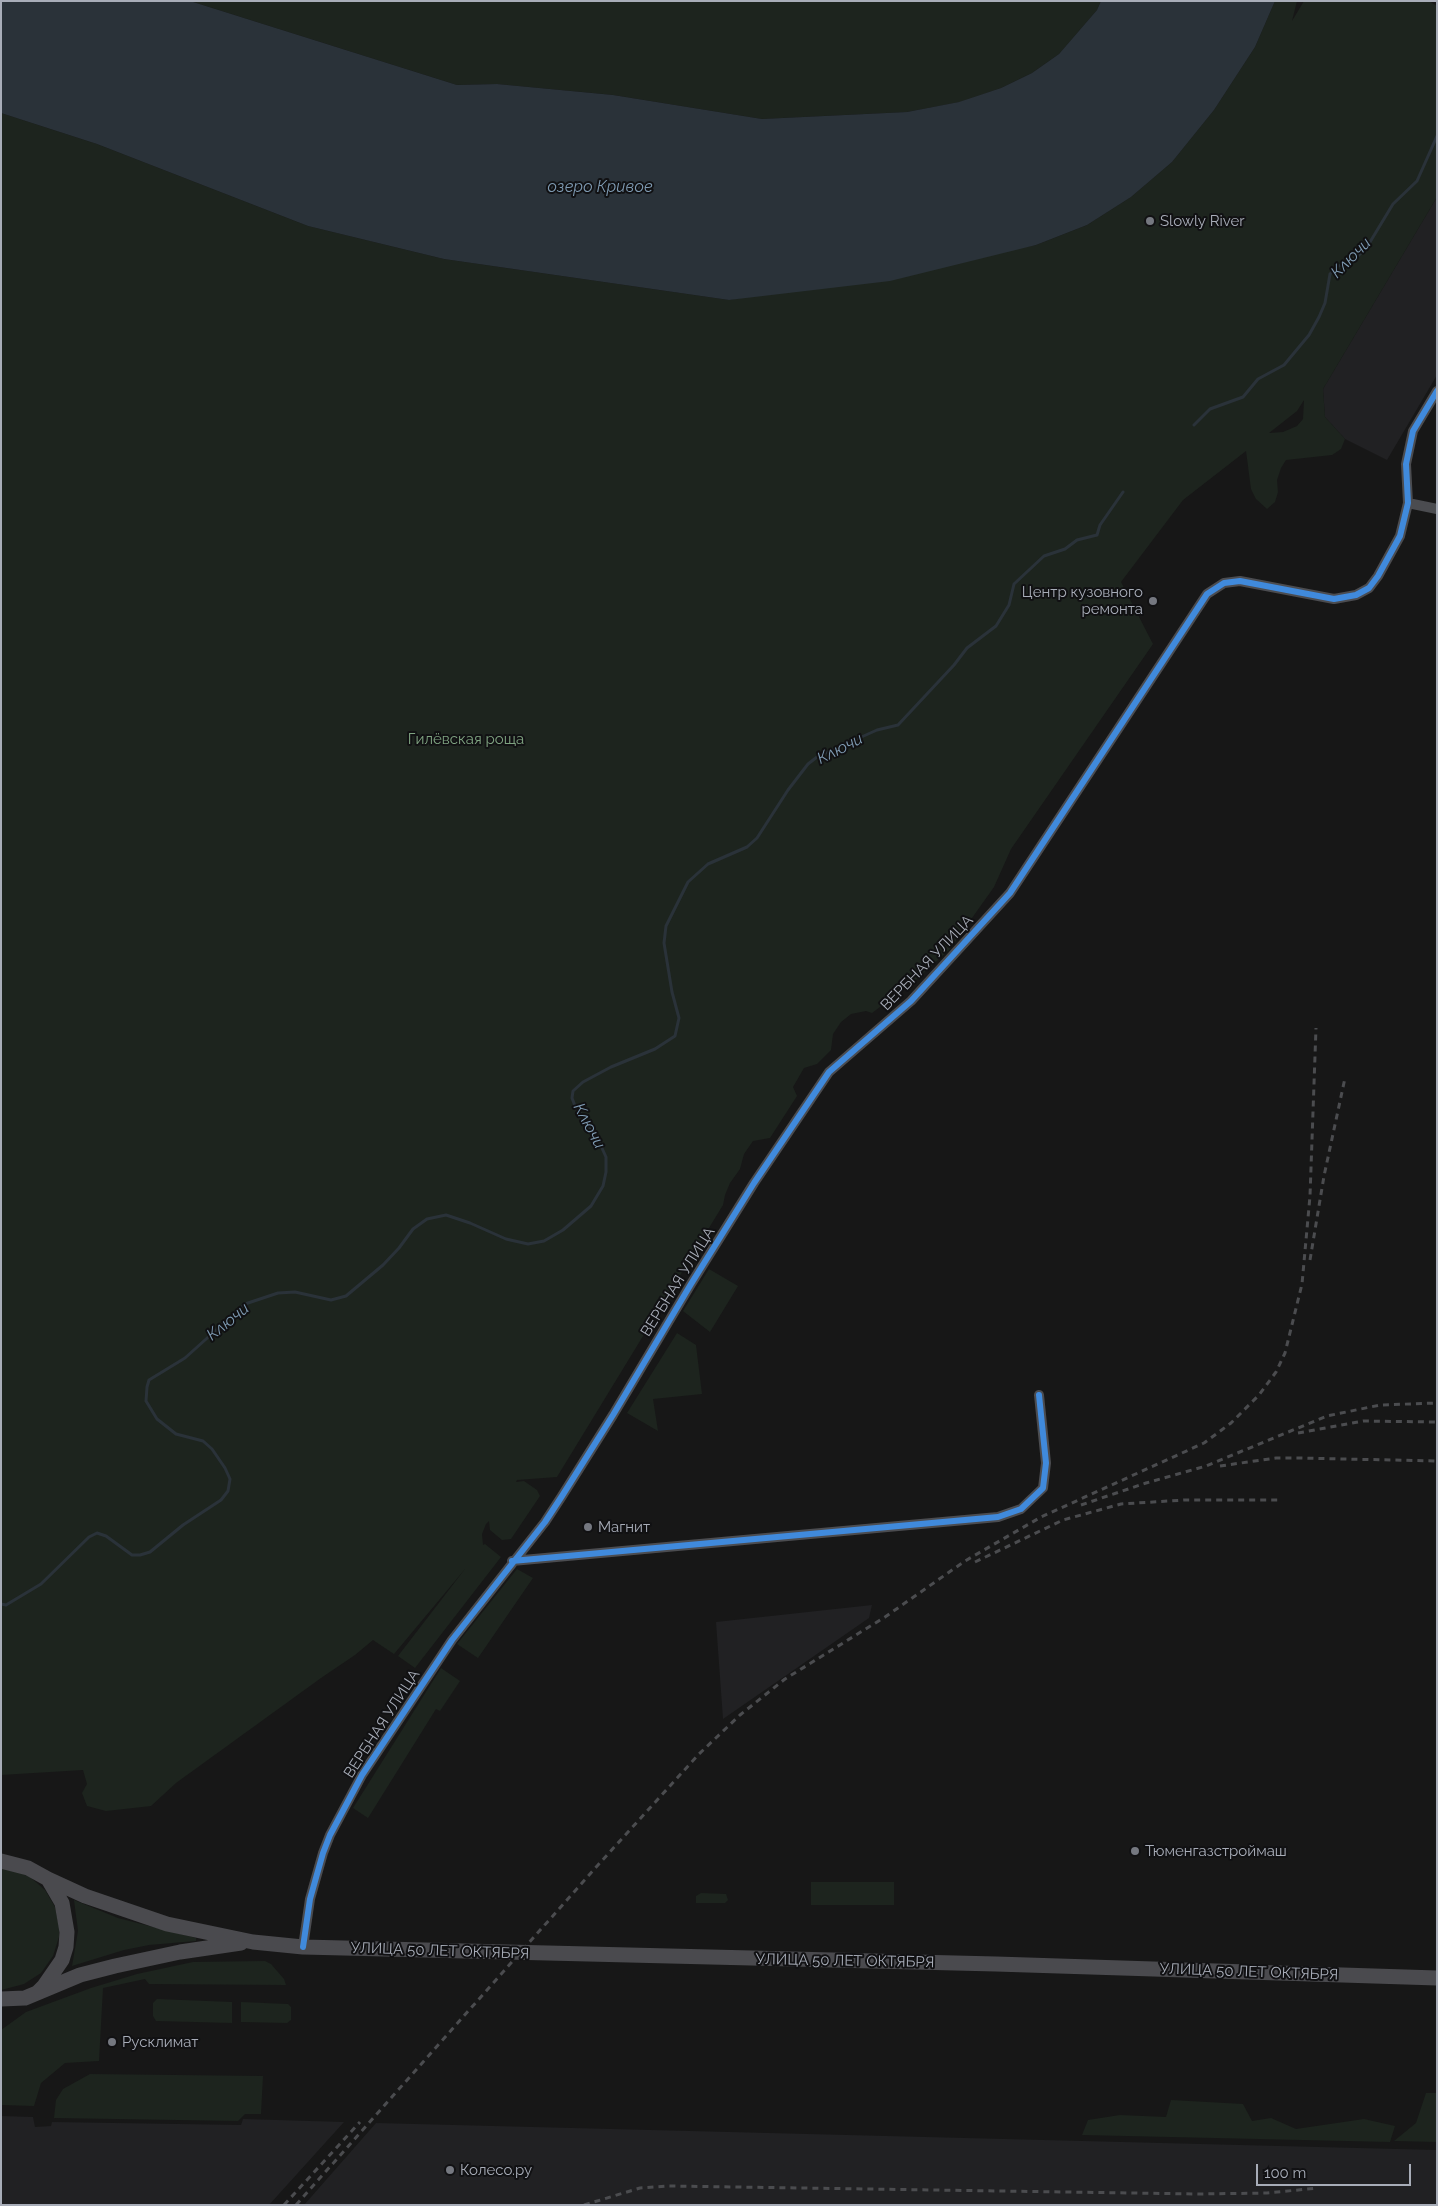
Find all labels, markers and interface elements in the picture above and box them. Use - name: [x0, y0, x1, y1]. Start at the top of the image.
- water label: озеро Кривое: [547, 177, 653, 197]
- place label: Slowly River: [1160, 212, 1245, 230]
- marker: Slowly River: [1144, 215, 1156, 227]
- water label: Ключи: [1327, 234, 1375, 282]
- place label: Центр кузовного ремонта: [1022, 583, 1143, 618]
- marker: Центр кузовного ремонта: [1147, 595, 1159, 607]
- water label: Ключи: [814, 729, 866, 769]
- park label: Гилёвская роща: [408, 730, 524, 748]
- street label: ВЕРБНАЯ УЛИЦА: [877, 912, 977, 1014]
- water label: Ключи: [569, 1100, 609, 1152]
- street label: ВЕРБНАЯ УЛИЦА: [637, 1224, 719, 1340]
- water label: Ключи: [203, 1299, 253, 1345]
- place label: Магнит: [598, 1518, 650, 1536]
- marker: Магнит: [582, 1521, 594, 1533]
- street label: ВЕРБНАЯ УЛИЦА: [340, 1666, 424, 1782]
- place label: Тюменгазстроймаш: [1145, 1842, 1287, 1860]
- marker: Тюменгазстроймаш: [1129, 1845, 1141, 1857]
- street label: УЛИЦА 50 ЛЕТ ОКТЯБРЯ: [350, 1939, 530, 1963]
- street label: УЛИЦА 50 ЛЕТ ОКТЯБРЯ: [756, 1950, 934, 1972]
- street label: УЛИЦА 50 ЛЕТ ОКТЯБРЯ: [1159, 1960, 1339, 1984]
- place label: Русклимат: [122, 2033, 198, 2051]
- marker: Русклимат: [106, 2036, 118, 2048]
- scale bar: [1258, 2154, 1413, 2186]
- place label: Колесо.ру: [460, 2161, 532, 2179]
- marker: Колесо.ру: [444, 2164, 456, 2176]
- text: 100 m: [1264, 2164, 1306, 2182]

